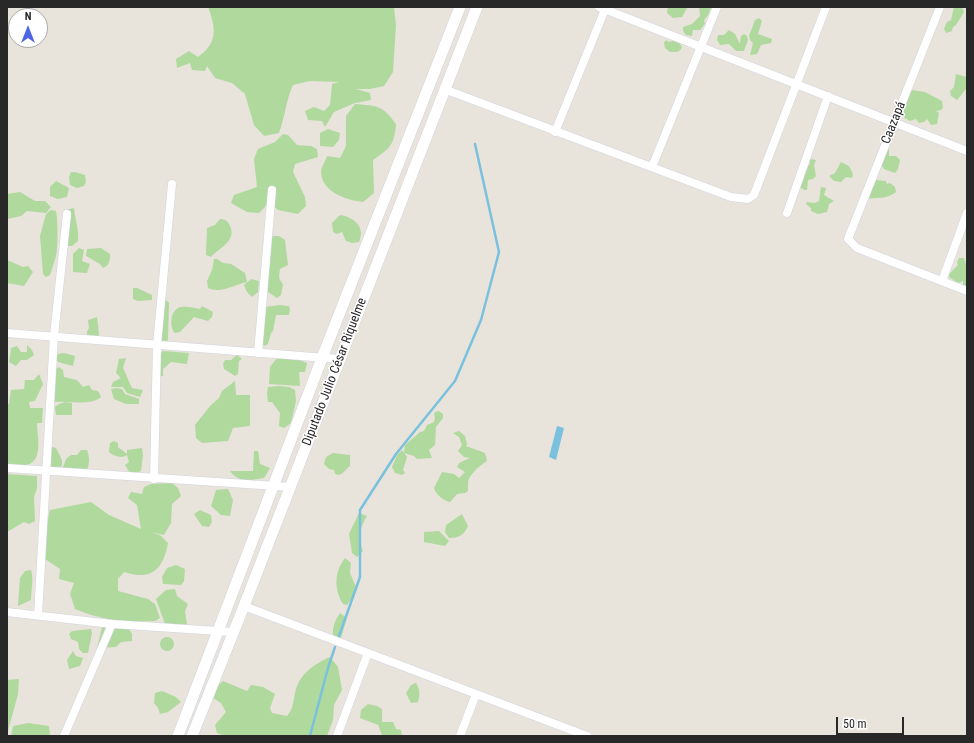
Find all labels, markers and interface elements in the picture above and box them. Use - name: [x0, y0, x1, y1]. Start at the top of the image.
- north arrow: [8, 8, 48, 48]
- text: N: [25, 10, 31, 23]
- street label: Caazapá: [878, 99, 910, 147]
- street label: Diputado Julio César Riquelme: [300, 296, 370, 448]
- scale bar: [838, 709, 906, 735]
- text: 50 m: [843, 717, 867, 731]

